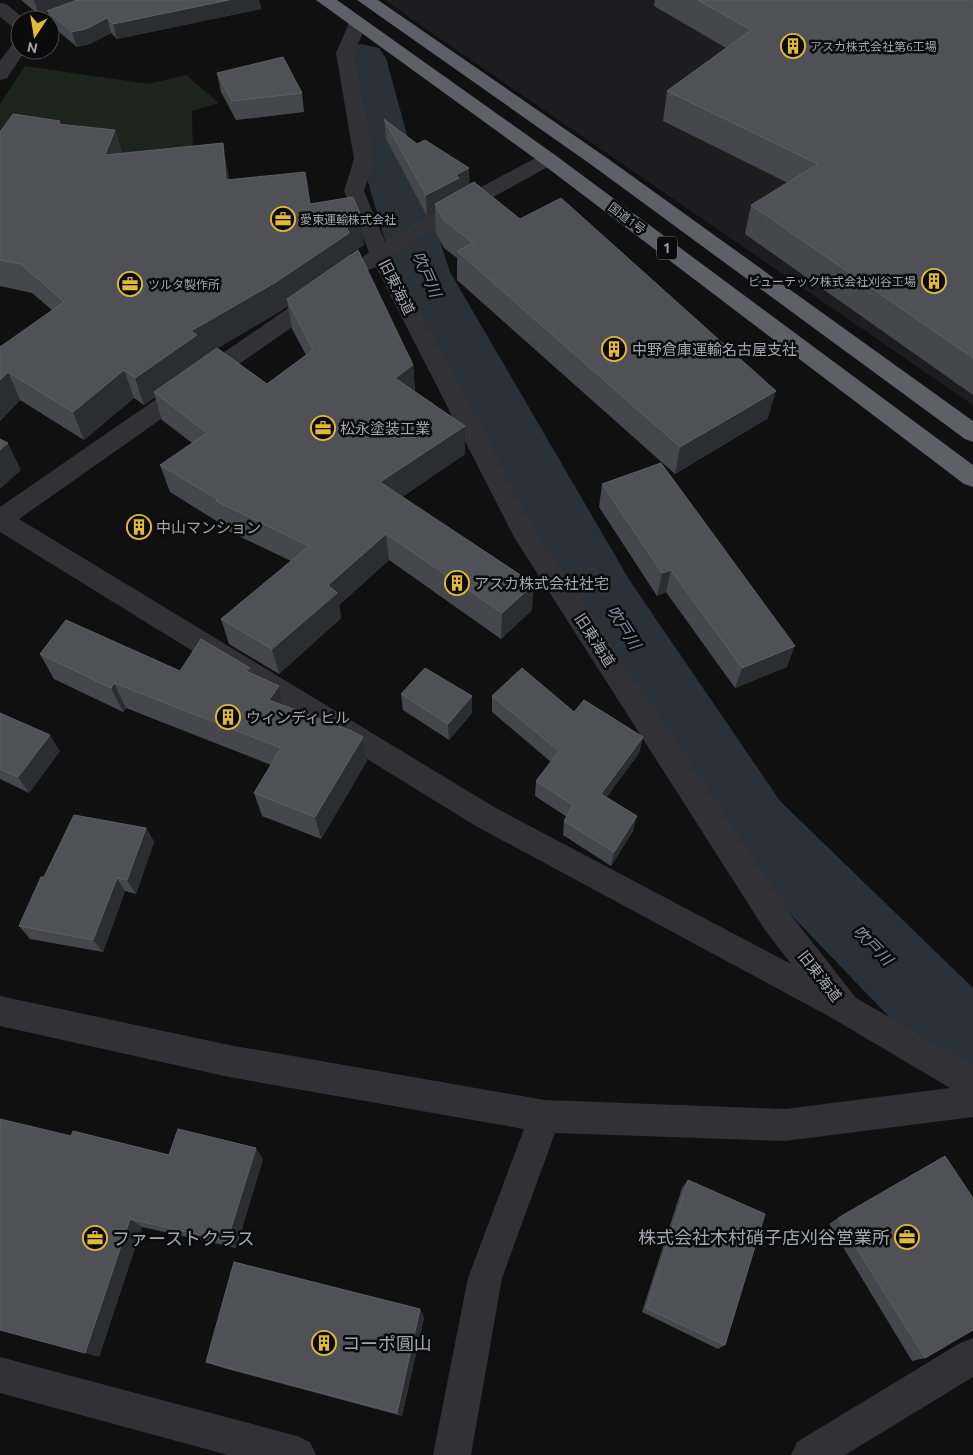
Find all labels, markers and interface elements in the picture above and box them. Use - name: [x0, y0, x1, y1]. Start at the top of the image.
- north arrow: [10, 10, 60, 60]
- building icon: アスカ株式会社第6工場: [780, 33, 806, 59]
- text: N: [26, 39, 39, 57]
- place label: アスカ株式会社第6工場: [810, 40, 937, 53]
- street label: 国道1号: [606, 200, 648, 236]
- office icon: 愛東運輸株式会社: [270, 206, 296, 232]
- place label: 愛東運輸株式会社: [300, 213, 396, 226]
- road number: 1: [657, 237, 677, 260]
- water label: 吹戸川: [409, 248, 446, 301]
- street label: 旧東海道: [376, 256, 418, 318]
- building icon: ビューテック株式会社刈谷工場: [921, 268, 947, 294]
- office icon: ツルタ製作所: [117, 271, 143, 297]
- place label: ビューテック株式会社刈谷工場: [748, 275, 916, 288]
- place label: ツルタ製作所: [148, 278, 220, 291]
- building icon: 中野倉庫運輸名古屋支社: [601, 336, 627, 362]
- place label: 中野倉庫運輸名古屋支社: [632, 341, 797, 358]
- office icon: 松永塗装工業: [310, 415, 336, 441]
- place label: 松永塗装工業: [340, 420, 430, 437]
- building icon: 中山マンション: [126, 514, 152, 540]
- place label: 中山マンション: [156, 519, 261, 536]
- building icon: アスカ株式会社社宅: [444, 570, 470, 596]
- place label: アスカ株式会社社宅: [474, 575, 609, 592]
- water label: 吹戸川: [603, 602, 646, 654]
- street label: 旧東海道: [572, 610, 618, 670]
- building icon: ウィンディヒル: [215, 704, 241, 730]
- place label: ウィンディヒル: [246, 709, 350, 726]
- water label: 吹戸川: [850, 922, 898, 970]
- street label: 旧東海道: [795, 947, 845, 1005]
- office icon: 株式会社木村硝子店刈谷営業所: [894, 1224, 920, 1250]
- office icon: ファーストクラス: [82, 1225, 108, 1251]
- place label: 株式会社木村硝子店刈谷営業所: [638, 1227, 890, 1247]
- place label: ファーストクラス: [112, 1228, 255, 1248]
- building icon: コーポ圓山: [311, 1330, 337, 1356]
- place label: コーポ圓山: [342, 1333, 432, 1353]

